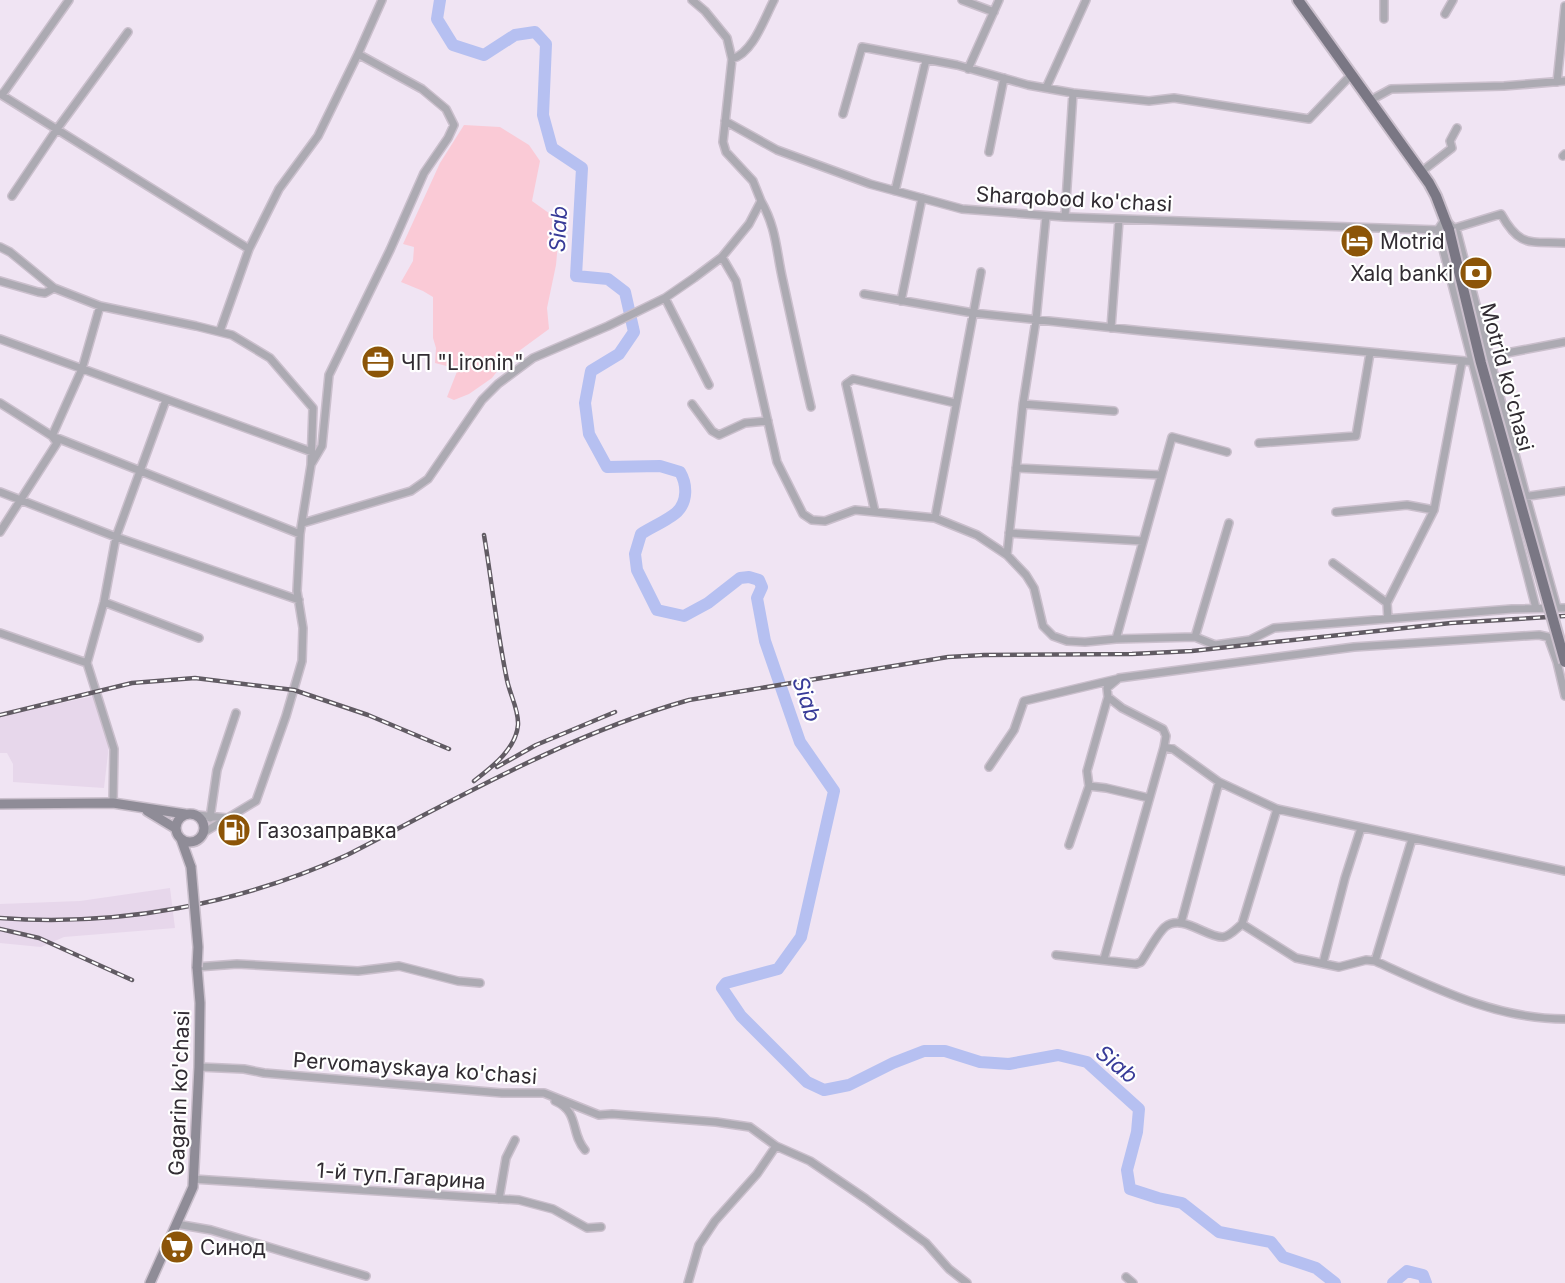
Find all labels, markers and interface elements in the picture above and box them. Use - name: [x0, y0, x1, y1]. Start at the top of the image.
- street label: Sharqobod ko'chasi: [975, 181, 1173, 217]
- water label: Siab: [544, 205, 572, 253]
- hotel icon: Motrid: [1339, 223, 1375, 259]
- place label: Motrid: [1380, 229, 1445, 254]
- bank icon: Xalq banki: [1458, 255, 1494, 291]
- place label: Xalq banki: [1350, 261, 1453, 286]
- street label: Motrid ko'chasi: [1475, 300, 1539, 454]
- office icon: ЧП "Lironin": [360, 344, 396, 380]
- place label: ЧП "Lironin": [401, 350, 524, 375]
- water label: Siab: [787, 673, 827, 725]
- fuel station icon: Газозаправка: [216, 812, 252, 848]
- place label: Газозаправка: [257, 818, 397, 843]
- street label: Gagarin ko'chasi: [164, 1010, 194, 1176]
- water label: Siab: [1091, 1039, 1143, 1089]
- street label: Pervomayskaya ko'chasi: [292, 1047, 538, 1089]
- street label: 1-й туп.Гагарина: [315, 1158, 487, 1194]
- supermarket icon: Синод: [159, 1229, 195, 1265]
- place label: Синод: [200, 1235, 266, 1260]

